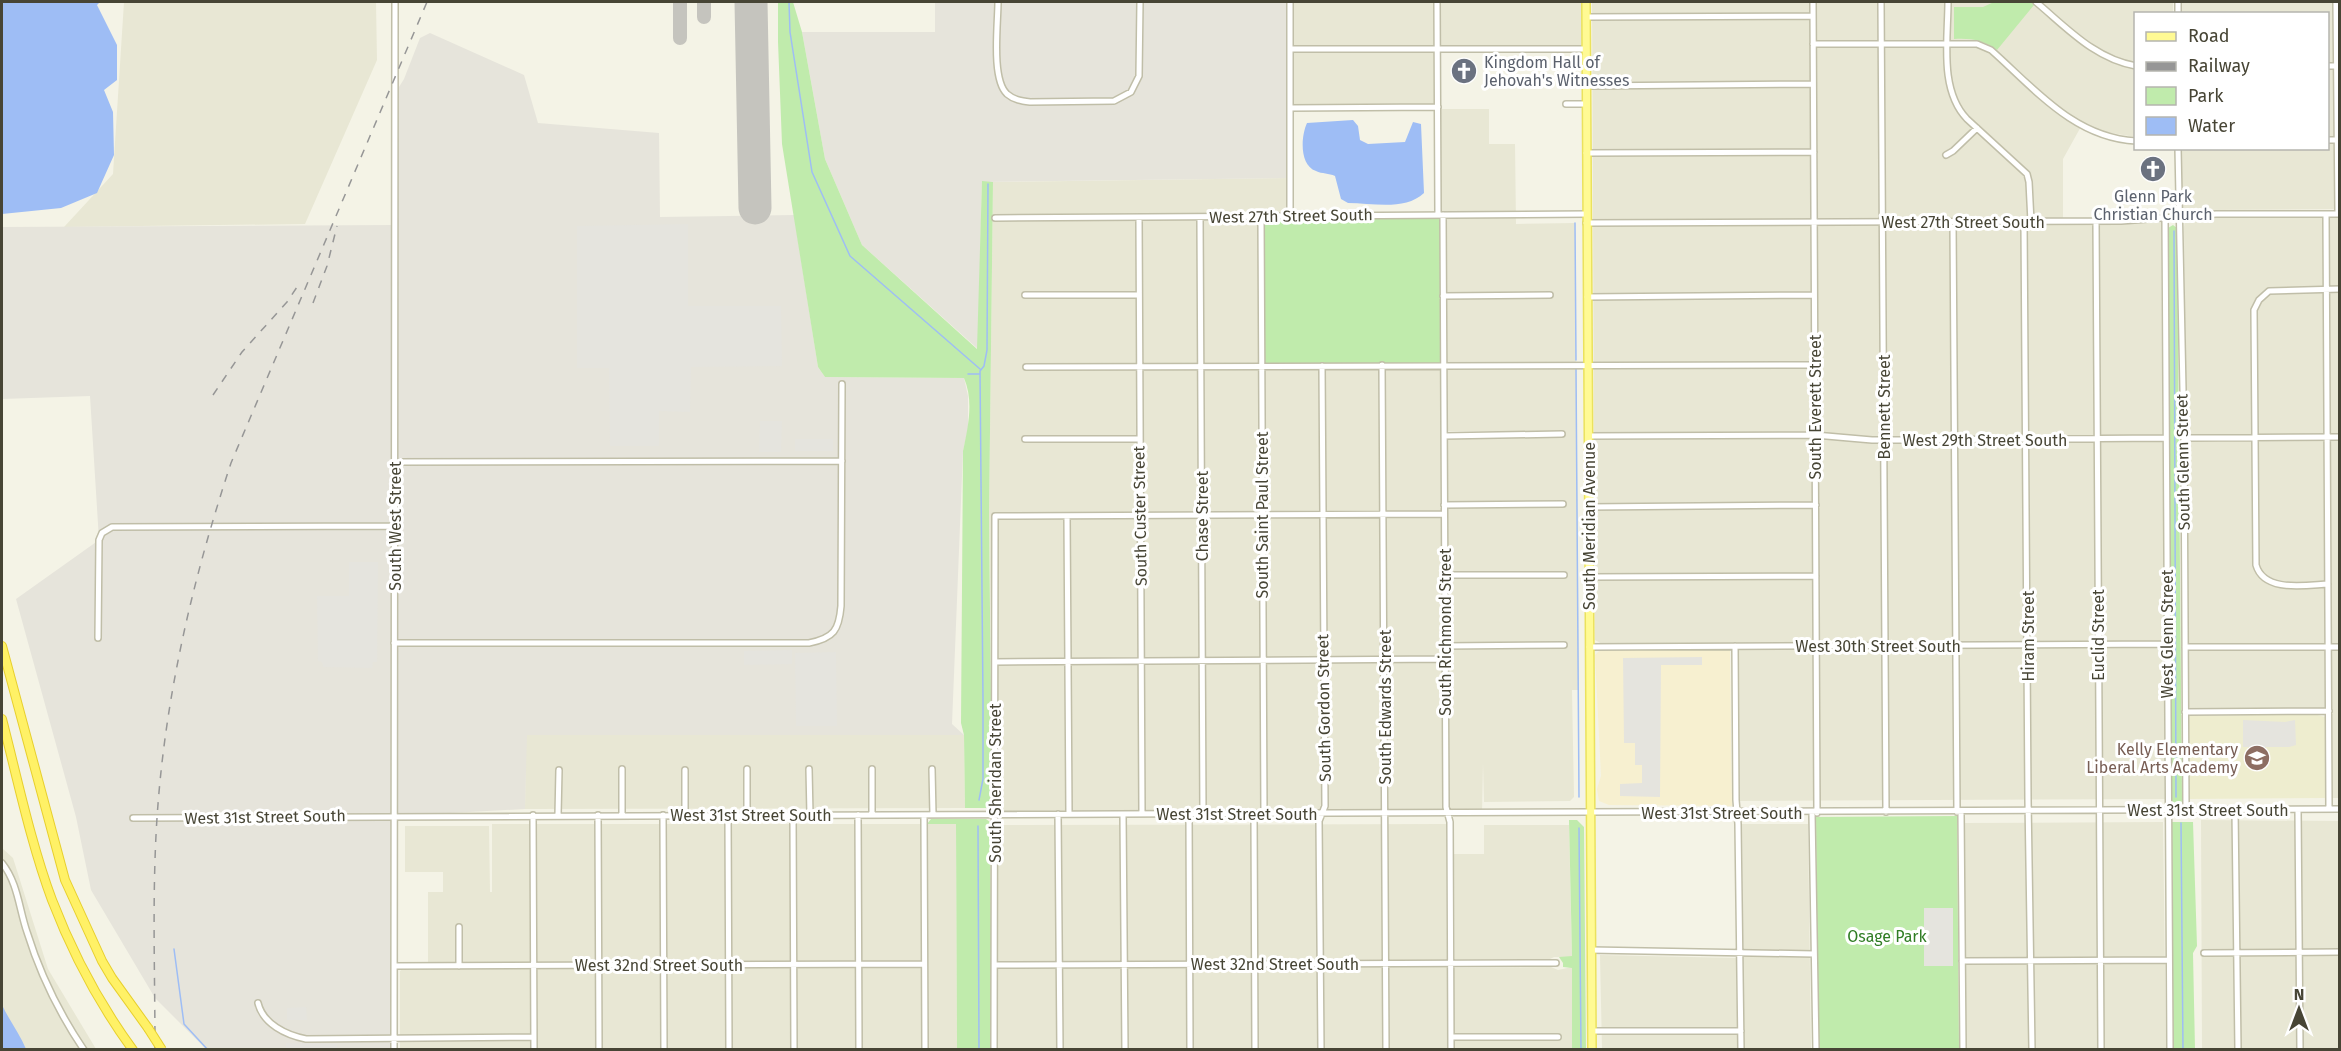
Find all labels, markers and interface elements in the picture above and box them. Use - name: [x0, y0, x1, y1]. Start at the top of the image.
- legend: [2134, 12, 2329, 150]
- text: Road: [2188, 25, 2230, 47]
- place label: Kingdom Hall of Jehovah's Witnesses: [1484, 53, 1629, 90]
- text: Railway: [2188, 55, 2250, 77]
- church icon: Kingdom Hall of Jehovah's Witnesses: [1449, 56, 1479, 86]
- text: Park: [2188, 85, 2224, 107]
- text: Water: [2188, 115, 2235, 137]
- church icon: Glenn Park Christian Church: [2138, 154, 2168, 184]
- place label: Glenn Park Christian Church: [2093, 187, 2213, 224]
- street label: West 27th Street South: [1209, 205, 1373, 227]
- street label: West 27th Street South: [1881, 213, 2045, 232]
- street label: South Everett Street: [1806, 334, 1825, 480]
- street label: Bennett Street: [1875, 354, 1894, 460]
- street label: South Glenn Street: [2172, 393, 2194, 530]
- street label: South Saint Paul Street: [1253, 431, 1272, 598]
- street label: West 29th Street South: [1903, 431, 2068, 450]
- street label: South Meridian Avenue: [1580, 442, 1599, 610]
- street label: South Custer Street: [1129, 445, 1151, 586]
- street label: South West Street: [386, 461, 405, 591]
- street label: Chase Street: [1193, 470, 1212, 561]
- street label: South Richmond Street: [1436, 548, 1455, 716]
- street label: West Glenn Street: [2158, 569, 2177, 699]
- street label: Euclid Street: [2089, 589, 2108, 681]
- street label: Hiram Street: [2019, 590, 2038, 682]
- street label: South Edwards Street: [1376, 629, 1395, 784]
- street label: South Gordon Street: [1313, 634, 1335, 782]
- street label: West 30th Street South: [1795, 637, 1961, 656]
- street label: South Sheridan Street: [986, 703, 1005, 863]
- place label: Kelly Elementary Liberal Arts Academy: [2086, 740, 2238, 777]
- school or university icon: Kelly Elementary Liberal Arts Academy: [2242, 743, 2272, 773]
- street label: West 31st Street South: [2127, 801, 2289, 820]
- street label: West 31st Street South: [1641, 804, 1803, 823]
- street label: West 31st Street South: [1156, 805, 1318, 824]
- street label: West 31st Street South: [184, 806, 346, 828]
- street label: West 31st Street South: [670, 806, 832, 825]
- park label: Osage Park: [1847, 927, 1928, 946]
- street label: West 32nd Street South: [1191, 955, 1359, 974]
- street label: West 32nd Street South: [575, 956, 743, 975]
- north arrow: [2269, 979, 2329, 1039]
- text: N: [2294, 985, 2304, 1004]

